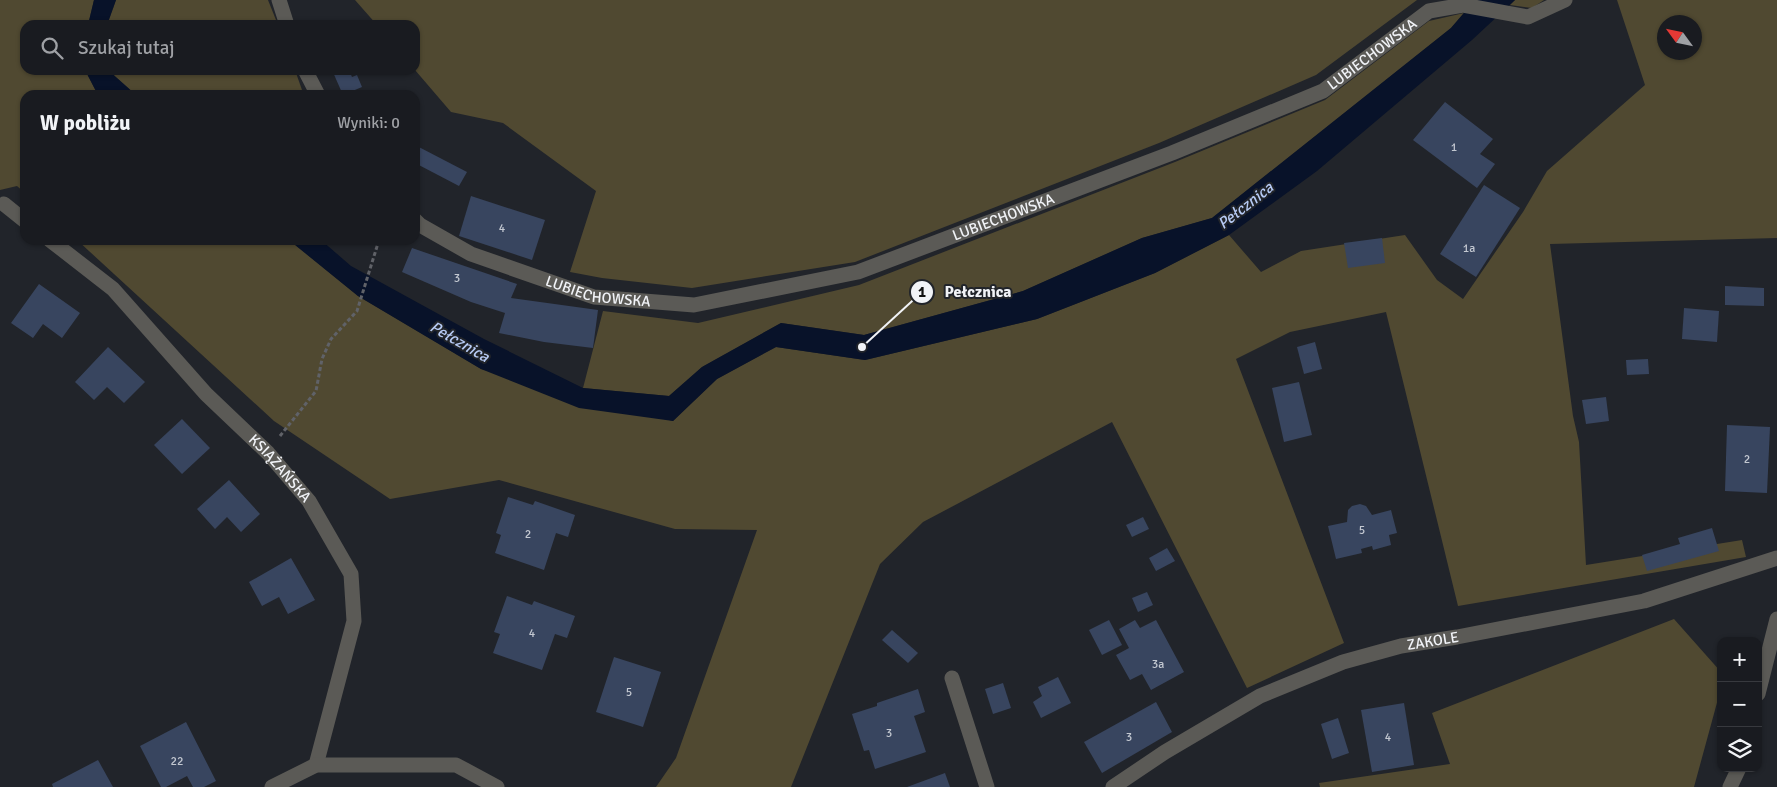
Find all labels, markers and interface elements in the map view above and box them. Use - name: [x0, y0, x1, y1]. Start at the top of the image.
- street label: LUBIECHOWSKA: [1324, 15, 1420, 94]
- north arrow: [1657, 15, 1702, 60]
- search box: [20, 20, 420, 75]
- icon: search: [38, 34, 66, 62]
- text: Szukaj tutaj: [78, 36, 175, 60]
- text: W pobliżu: [40, 110, 131, 136]
- text: Wyniki: 0: [337, 113, 400, 133]
- house number: 1: [1451, 140, 1457, 155]
- water label: Pełcznica: [1214, 177, 1278, 234]
- street label: LUBIECHOWSKA: [950, 190, 1057, 244]
- house number: 4: [499, 221, 506, 236]
- house number: 1a: [1463, 241, 1475, 256]
- house number: 3: [454, 271, 460, 286]
- street label: LUBIECHOWSKA: [543, 272, 651, 310]
- callout: Pełcznica: [910, 276, 1022, 307]
- text: Pełcznica: [945, 282, 1011, 302]
- text: 1: [918, 283, 926, 301]
- water label: Pełcznica: [426, 317, 494, 367]
- street label: KSIĄŻAŃSKA: [245, 430, 315, 506]
- house number: 2: [1744, 452, 1750, 467]
- house number: 5: [1359, 523, 1365, 538]
- house number: 2: [525, 527, 531, 542]
- house number: 4: [529, 626, 536, 641]
- street label: ZAKOLE: [1405, 628, 1460, 654]
- map controls: [1717, 637, 1762, 772]
- button: +: [1717, 637, 1762, 682]
- house number: 3a: [1152, 657, 1164, 672]
- button: −: [1717, 682, 1762, 727]
- house number: 5: [626, 685, 632, 700]
- house number: 3: [886, 726, 892, 741]
- button: layers: [1717, 727, 1762, 772]
- house number: 3: [1126, 730, 1132, 745]
- house number: 4: [1385, 730, 1392, 745]
- house number: 22: [171, 754, 183, 769]

